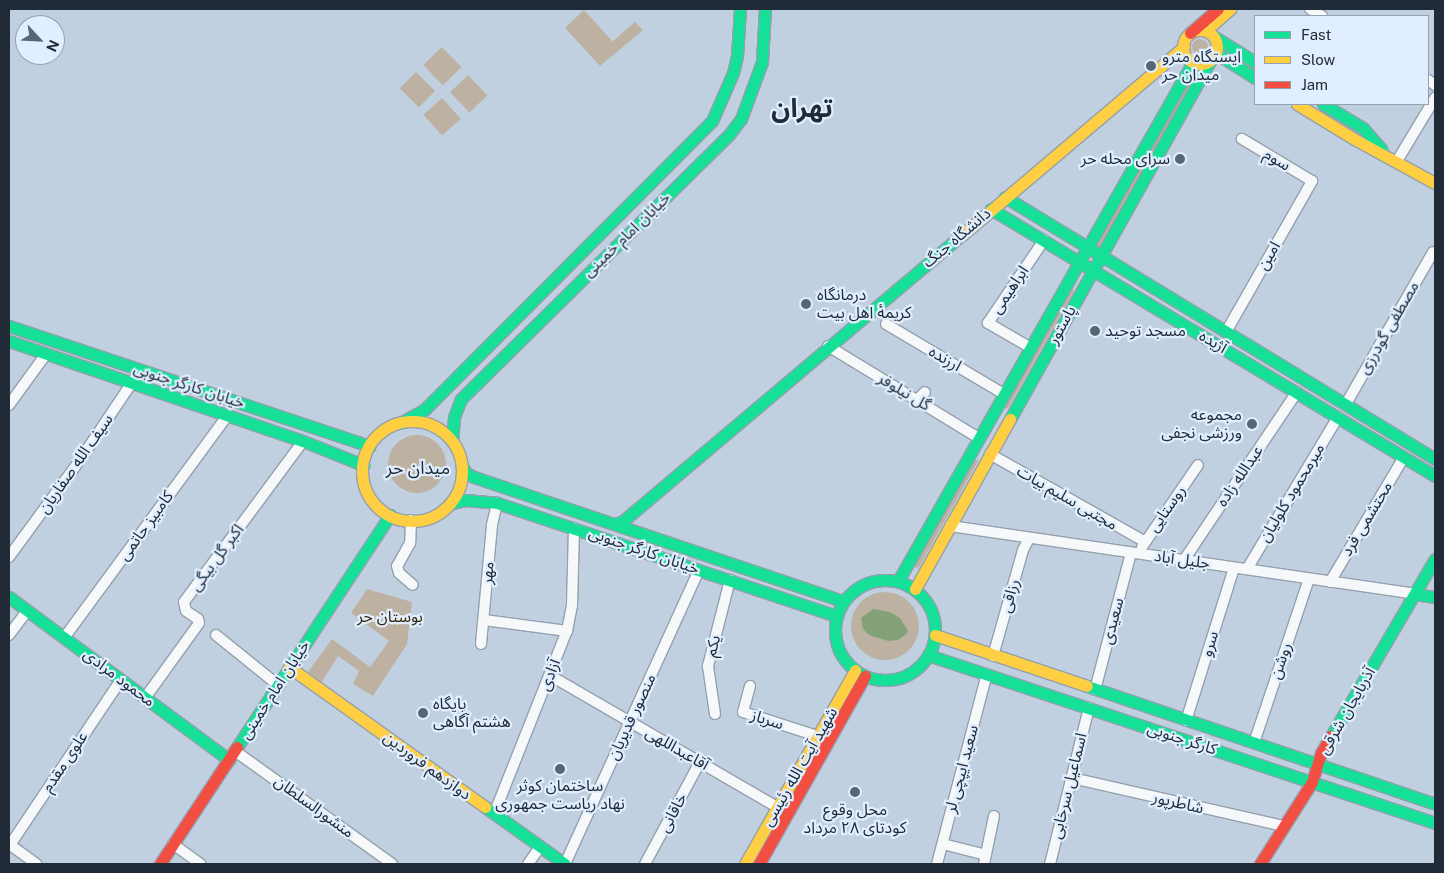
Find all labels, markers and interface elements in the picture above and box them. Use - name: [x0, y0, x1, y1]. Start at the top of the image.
- north arrow: [15, 15, 65, 65]
- legend: [1254, 15, 1429, 105]
- text: Fast: [1301, 26, 1331, 43]
- text: N: [43, 38, 62, 54]
- place label: ایستگاه مترو میدان حر: [1162, 47, 1241, 85]
- text: Slow: [1301, 51, 1335, 68]
- marker: ایستگاه مترو میدان حر: [1144, 59, 1158, 73]
- text: Jam: [1301, 76, 1328, 93]
- district label: تهران: [771, 92, 833, 124]
- street label: سوم: [1260, 145, 1294, 175]
- place label: سرای محله حر: [1081, 149, 1170, 169]
- marker: سرای محله حر: [1174, 153, 1186, 165]
- street label: خیابان امام خمینی: [579, 188, 675, 282]
- street label: دانشگاه جنگ: [919, 204, 995, 272]
- street label: امین: [1253, 238, 1285, 274]
- street label: ابراهیمی: [987, 262, 1033, 318]
- street label: مصطفی گودرزی: [1355, 278, 1423, 378]
- place label: درمانگاه کریمهٔ اهل بیت: [817, 285, 911, 323]
- marker: درمانگاه کریمهٔ اهل بیت: [799, 297, 813, 311]
- street label: پاستور: [1044, 302, 1080, 348]
- place label: مسجد توحید: [1105, 321, 1186, 341]
- marker: مسجد توحید: [1089, 325, 1101, 337]
- street label: آژیده: [1196, 326, 1230, 358]
- street label: ارزنده: [925, 342, 965, 376]
- street label: خیابان کارگر جنوبی: [131, 359, 247, 413]
- street label: گل نیلوفر: [874, 369, 934, 415]
- place label: مجموعه ورزشی نجفی: [1161, 405, 1242, 443]
- street label: سیف الله صفاریان: [35, 410, 117, 518]
- marker: مجموعه ورزشی نجفی: [1246, 418, 1258, 430]
- street label: میرمحمود کلولیان: [1255, 440, 1329, 546]
- street label: عبدالله زاده: [1213, 442, 1267, 510]
- district label: میدان حر: [386, 457, 450, 479]
- street label: مجتبی سلیم بیات: [1013, 462, 1121, 534]
- street label: محتشمی فرد: [1337, 478, 1397, 560]
- street label: روستایی: [1144, 482, 1190, 536]
- street label: کامبیز حاتمی: [114, 488, 178, 564]
- street label: اکبر گل بیگی: [186, 521, 248, 595]
- street label: خیابان کارگر جنوبی: [586, 523, 702, 579]
- street label: جلیل آباد: [1153, 547, 1211, 573]
- street label: مهر: [477, 561, 499, 585]
- street label: رزاقی: [996, 577, 1024, 615]
- street label: سعیدی: [1098, 596, 1128, 646]
- park label: بوستان حر: [357, 607, 423, 627]
- street label: سرو: [1197, 629, 1223, 659]
- street label: یکم: [701, 633, 725, 659]
- street label: خیابان امام خمینی: [236, 637, 314, 743]
- street label: روشن: [1266, 640, 1296, 682]
- street label: محمود مرادی: [79, 645, 159, 711]
- street label: آزادی: [535, 656, 565, 694]
- street label: آذربایجان شرقی: [1314, 664, 1380, 758]
- street label: منصور قدیریان: [604, 671, 660, 763]
- place label: پایگاه هشتم آگاهی: [433, 694, 511, 732]
- street label: شهید آیت الله رئیسی: [758, 704, 842, 830]
- street label: سرباز: [748, 706, 786, 734]
- marker: پایگاه هشتم آگاهی: [417, 707, 429, 719]
- street label: کارگر جنوبی: [1145, 719, 1219, 759]
- street label: آقاعبداللهی: [642, 723, 712, 775]
- street label: سعید ایپچی لر: [941, 723, 983, 815]
- street label: علوی مقدم: [38, 728, 92, 796]
- street label: دوازدهم فروردین: [379, 728, 475, 804]
- street label: اسماعیل سرخابی: [1047, 731, 1091, 841]
- marker: ساختمان کوثر نهاد ریاست جمهوری: [554, 763, 566, 775]
- street label: منشورالسلطان: [270, 772, 358, 842]
- place label: ساختمان کوثر نهاد ریاست جمهوری: [495, 776, 625, 814]
- marker: محل وقوع کودتای ۲۸ مرداد: [849, 786, 861, 798]
- street label: شاطرپور: [1150, 788, 1206, 818]
- street label: خاقانی: [655, 790, 691, 836]
- place label: محل وقوع کودتای ۲۸ مرداد: [804, 800, 906, 838]

